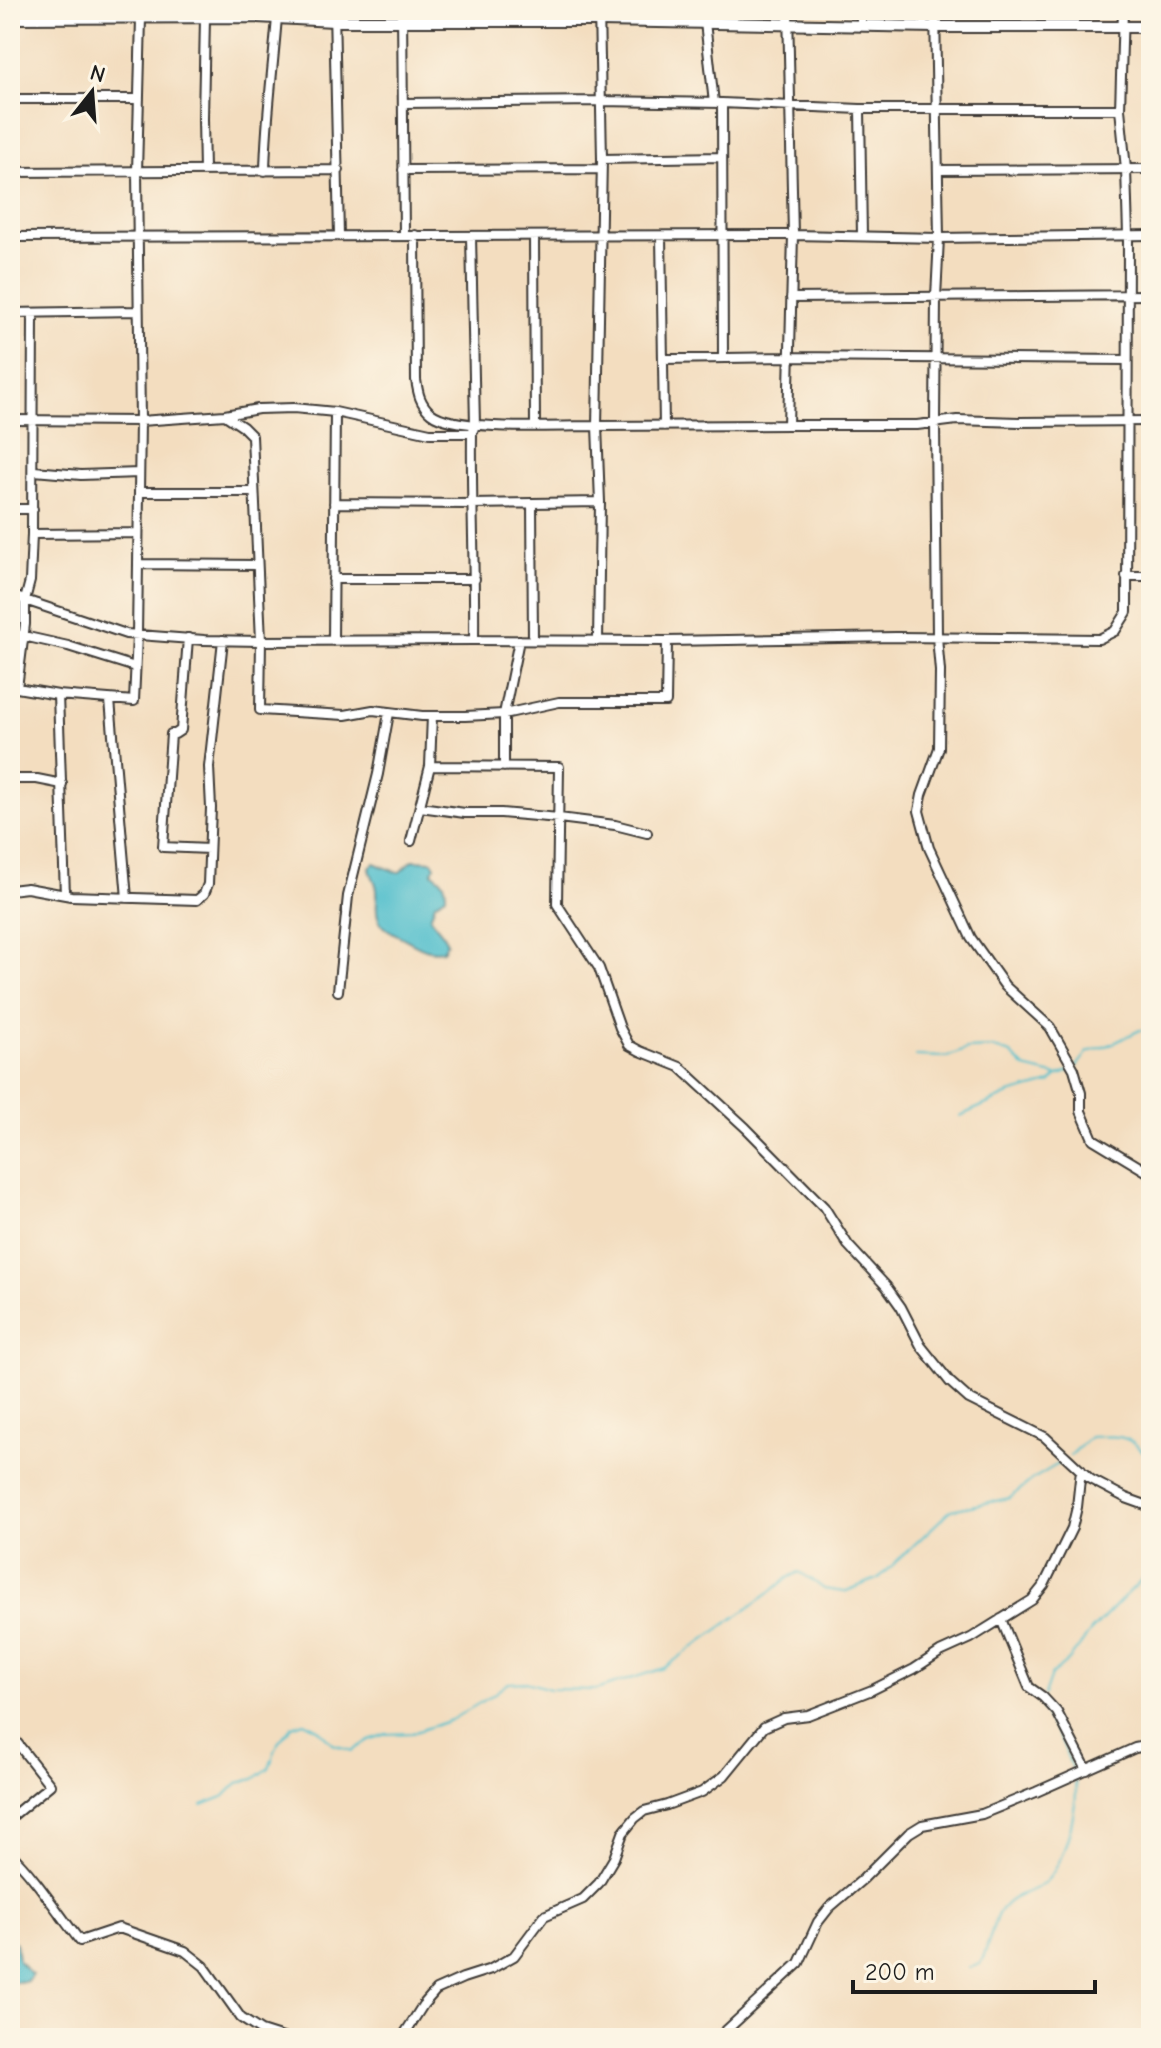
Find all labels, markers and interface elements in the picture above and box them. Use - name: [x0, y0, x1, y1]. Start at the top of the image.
- north arrow: [52, 52, 132, 132]
- text: N: [87, 59, 108, 88]
- scale bar: [853, 1944, 1095, 1994]
- text: 200 m: [865, 1958, 935, 1986]

